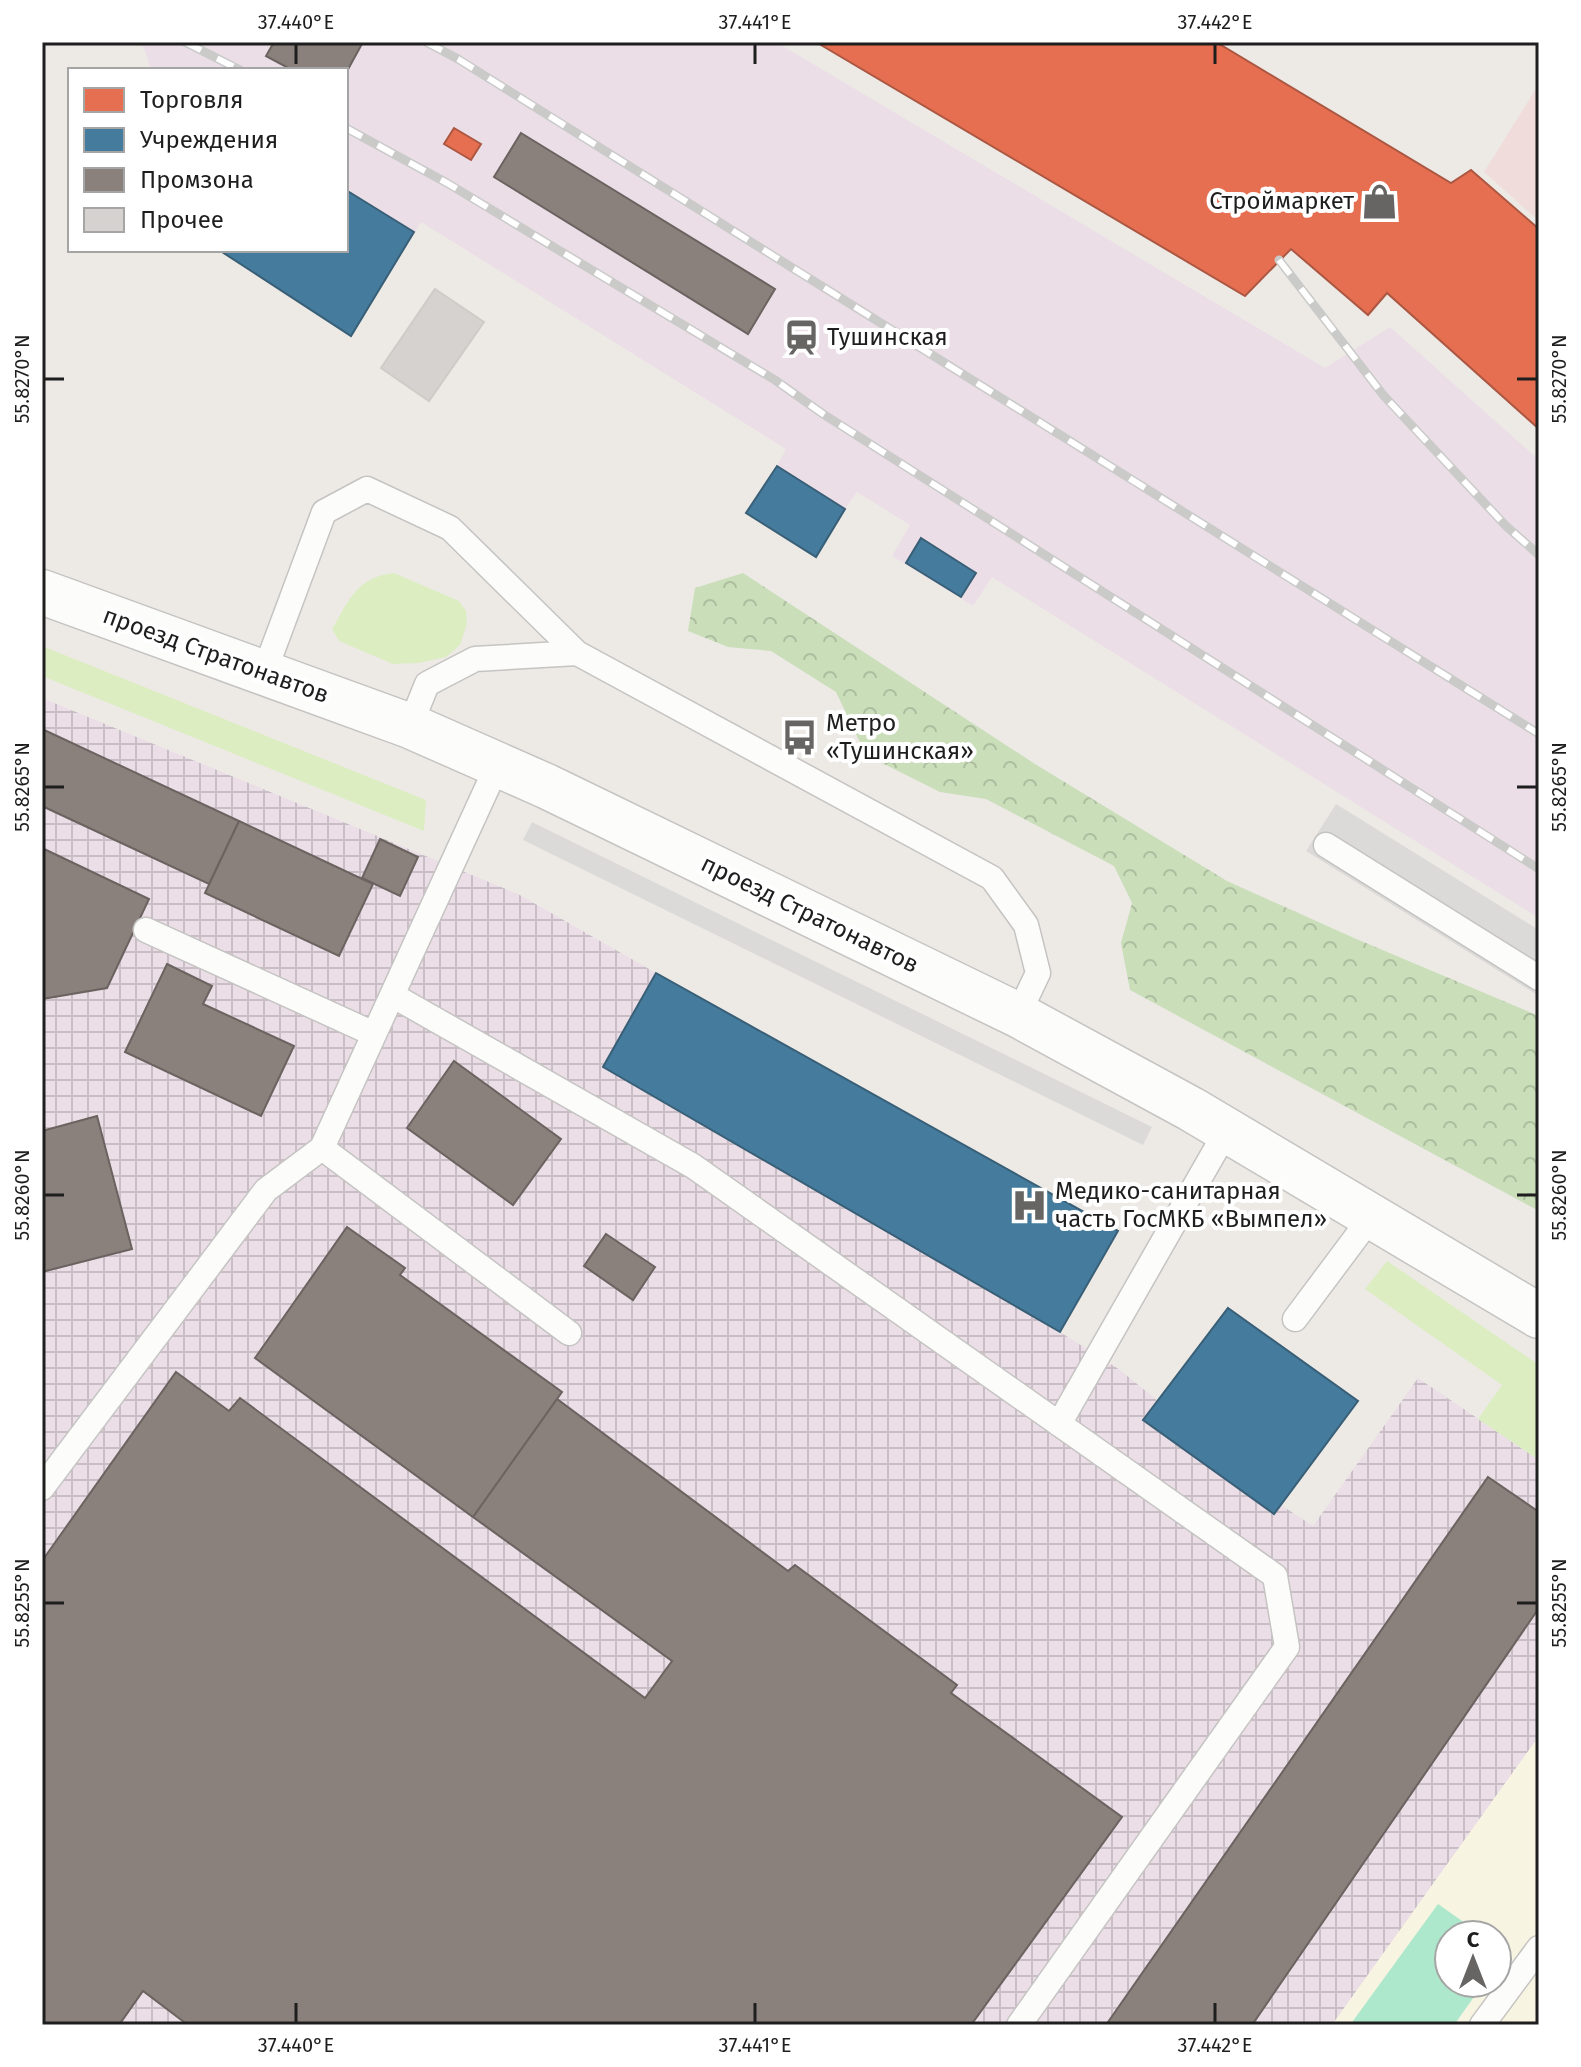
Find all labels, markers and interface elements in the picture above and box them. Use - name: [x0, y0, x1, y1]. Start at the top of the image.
- text: 37.440°E: [258, 10, 334, 34]
- text: 37.441°E: [719, 10, 791, 34]
- text: 37.442°E: [1178, 10, 1252, 34]
- legend: [68, 68, 348, 252]
- text: Торговля: [140, 86, 243, 114]
- text: Учреждения: [140, 126, 278, 154]
- text: Промзона: [140, 166, 254, 194]
- shop icon: Строймаркет: [1361, 182, 1399, 220]
- place label: Строймаркет: [1209, 187, 1354, 215]
- text: Прочее: [140, 206, 224, 234]
- station icon: Тушинская: [782, 318, 820, 356]
- place label: Тушинская: [827, 323, 948, 351]
- text: 55.8270°N: [10, 334, 34, 424]
- text: 55.8270°N: [1547, 334, 1571, 424]
- street label: проезд Стратонавтов: [99, 601, 333, 709]
- place label: Метро «Тушинская»: [826, 709, 974, 765]
- bus stop icon: Метро «Тушинская»: [781, 718, 819, 756]
- text: 55.8265°N: [10, 742, 34, 832]
- text: 55.8265°N: [1547, 742, 1571, 832]
- street label: проезд Стратонавтов: [697, 849, 923, 979]
- text: 55.8260°N: [10, 1149, 34, 1241]
- text: 55.8260°N: [1547, 1149, 1571, 1241]
- place label: Медико-санитарная часть ГосМКБ «Вымпел»: [1055, 1177, 1327, 1233]
- hospital icon: Медико-санитарная часть ГосМКБ «Вымпел»: [1010, 1186, 1048, 1224]
- text: 55.8255°N: [10, 1558, 34, 1648]
- text: 55.8255°N: [1547, 1558, 1571, 1648]
- north arrow: [1433, 1919, 1513, 1999]
- text: С: [1467, 1926, 1480, 1953]
- text: 37.440°E: [258, 2033, 334, 2057]
- text: 37.441°E: [719, 2033, 791, 2057]
- text: 37.442°E: [1178, 2033, 1252, 2057]

